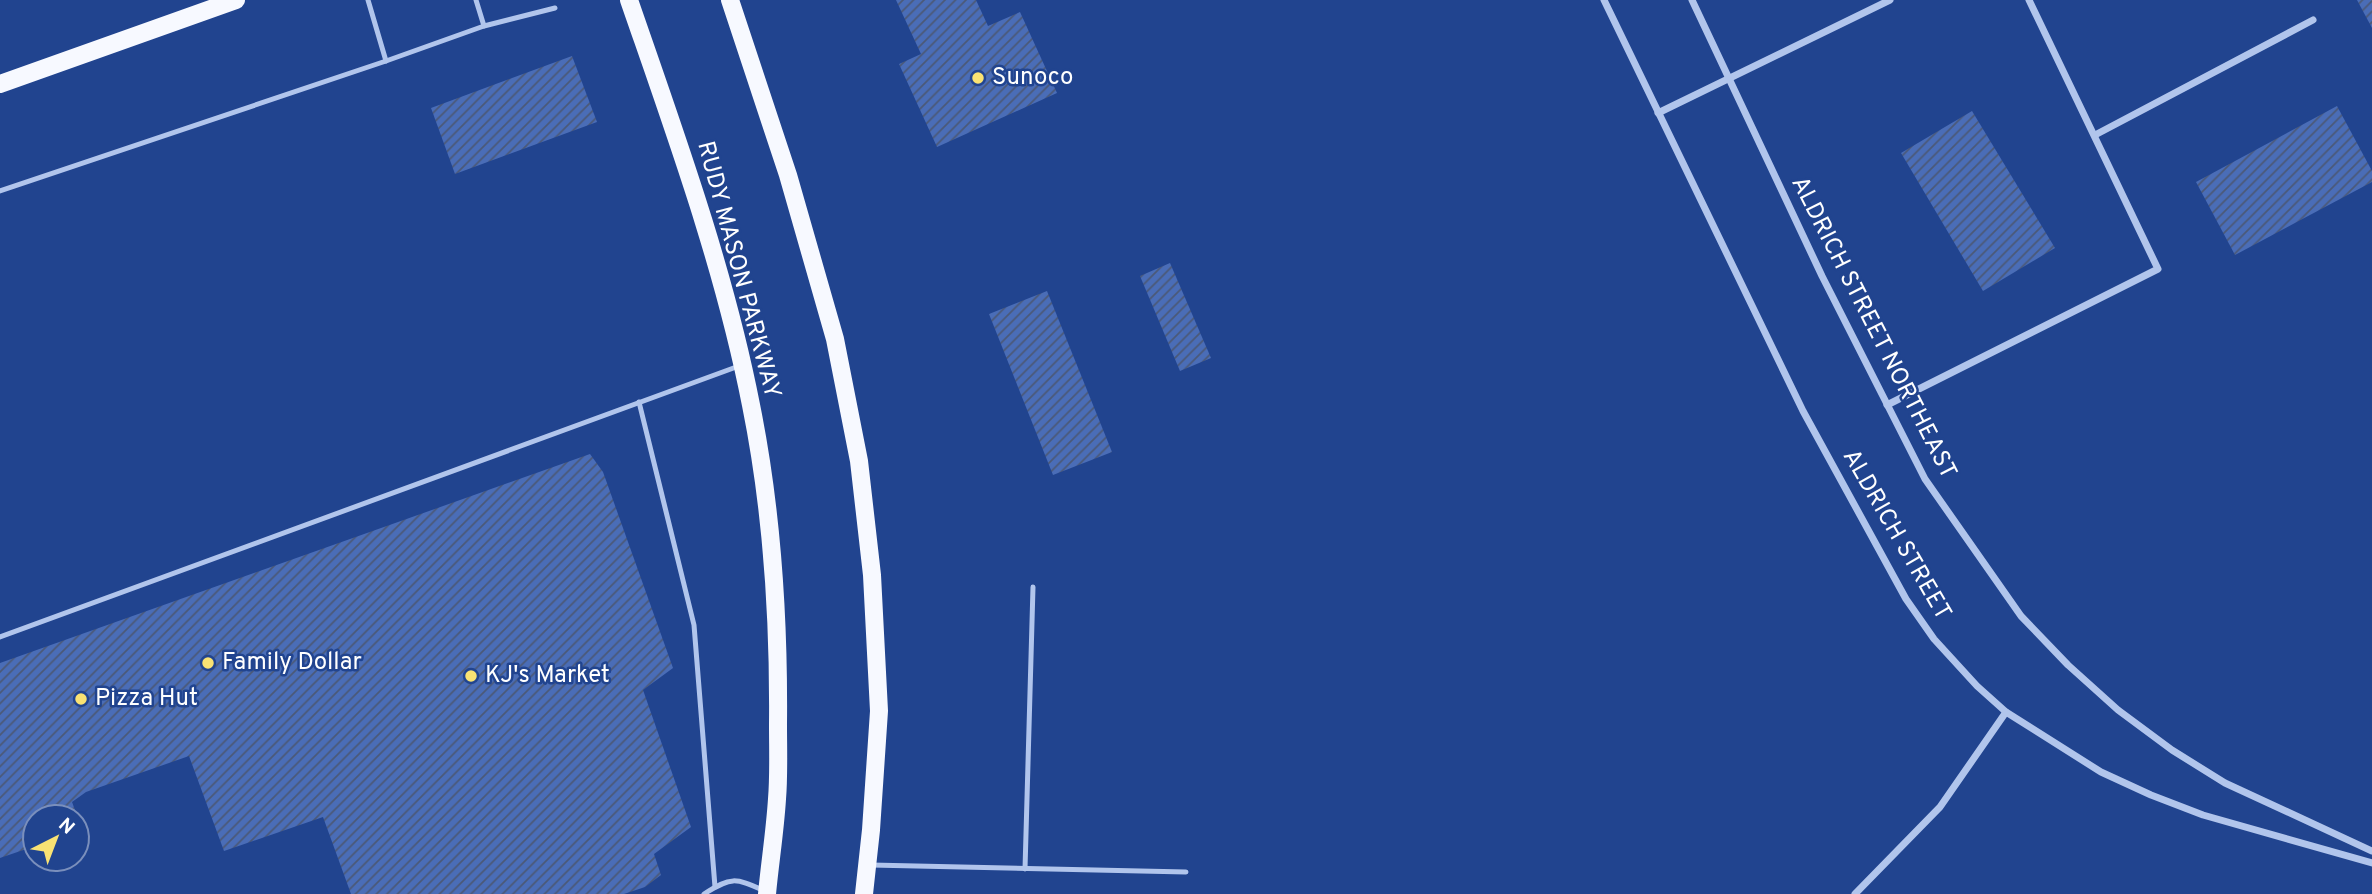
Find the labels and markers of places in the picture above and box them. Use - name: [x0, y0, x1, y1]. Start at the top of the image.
- place label: Sunoco: [992, 63, 1073, 93]
- marker: Sunoco: [970, 70, 986, 86]
- place label: Family Dollar: [222, 648, 362, 678]
- marker: Family Dollar: [200, 655, 216, 671]
- place label: KJ's Market: [485, 661, 610, 691]
- marker: KJ's Market: [463, 668, 479, 684]
- place label: Pizza Hut: [95, 684, 198, 714]
- marker: Pizza Hut: [73, 691, 89, 707]

